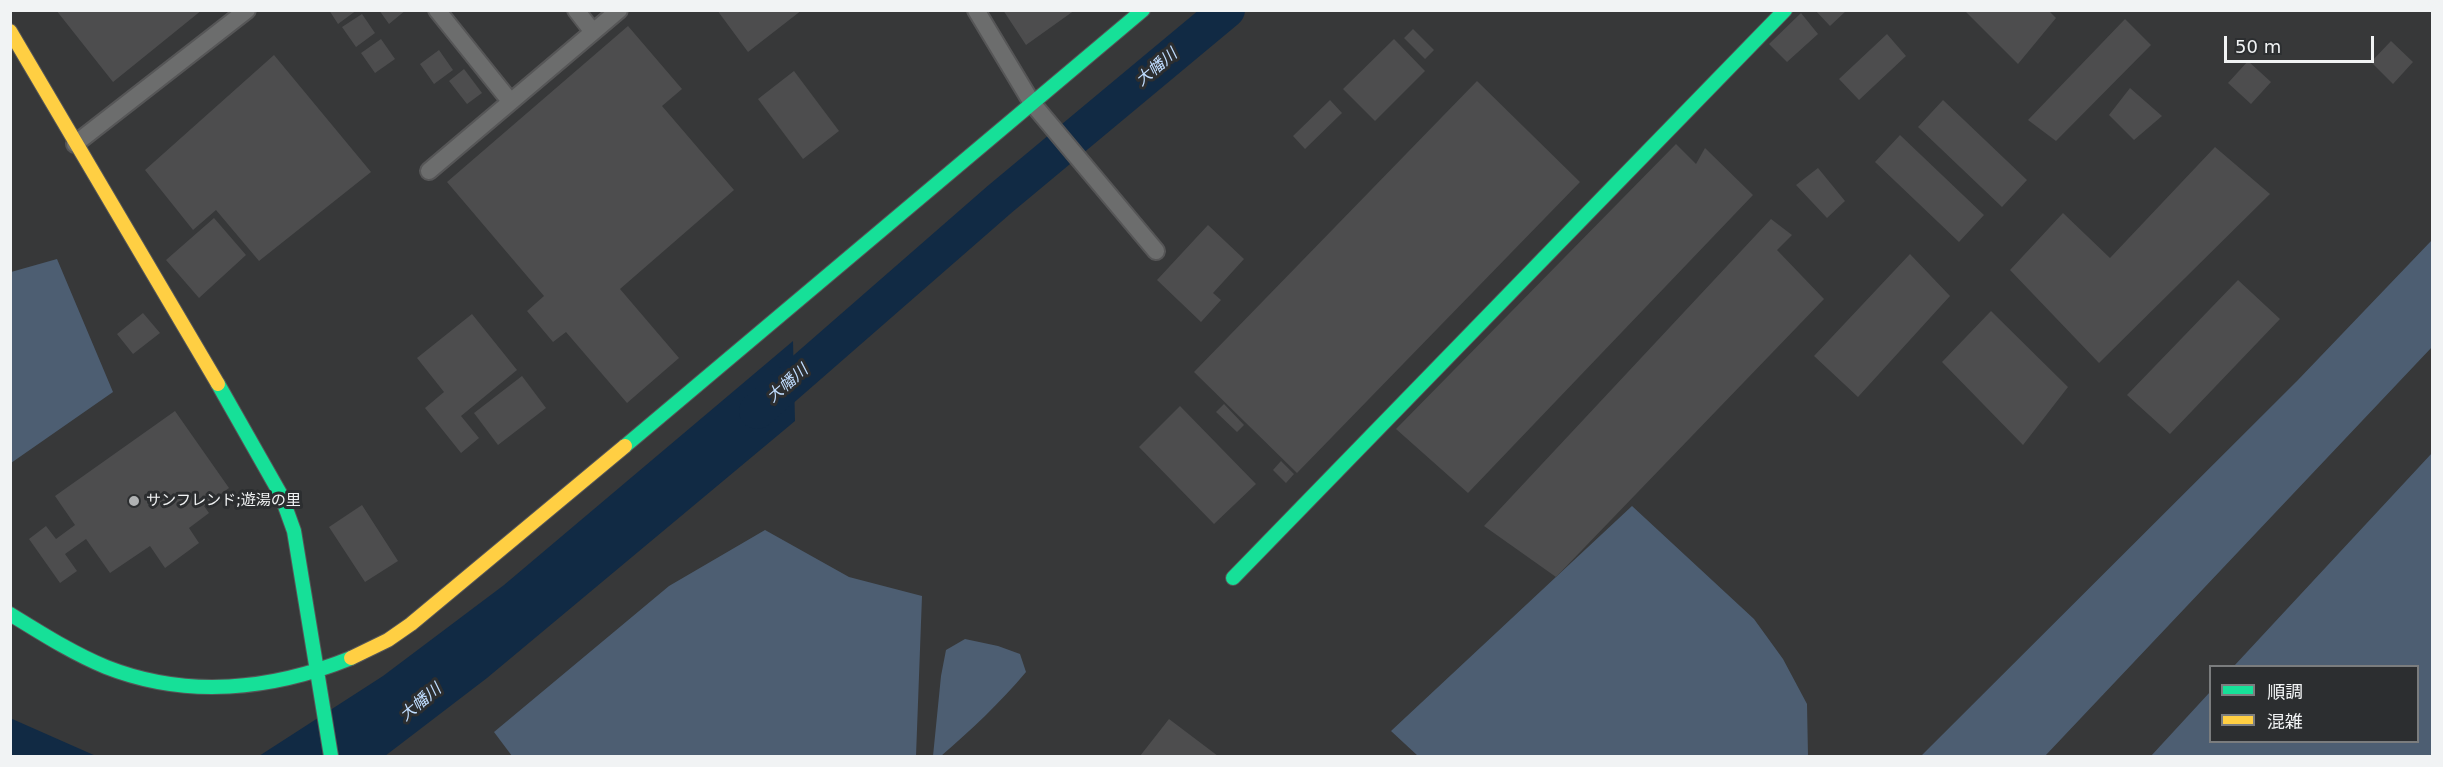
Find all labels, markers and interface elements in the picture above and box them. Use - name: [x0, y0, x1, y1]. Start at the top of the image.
- scale bar: [2227, 24, 2377, 62]
- text: 50 m: [2235, 36, 2281, 57]
- water label: 大幡川: [1132, 45, 1182, 91]
- water label: 大幡川: [764, 361, 812, 407]
- place label: サンフレンド;遊湯の里: [146, 492, 301, 510]
- marker: サンフレンド;遊湯の里: [127, 494, 141, 508]
- legend: [2209, 665, 2419, 743]
- water label: 大幡川: [396, 680, 446, 726]
- text: 順調: [2267, 681, 2303, 702]
- text: 混雑: [2267, 711, 2303, 732]

